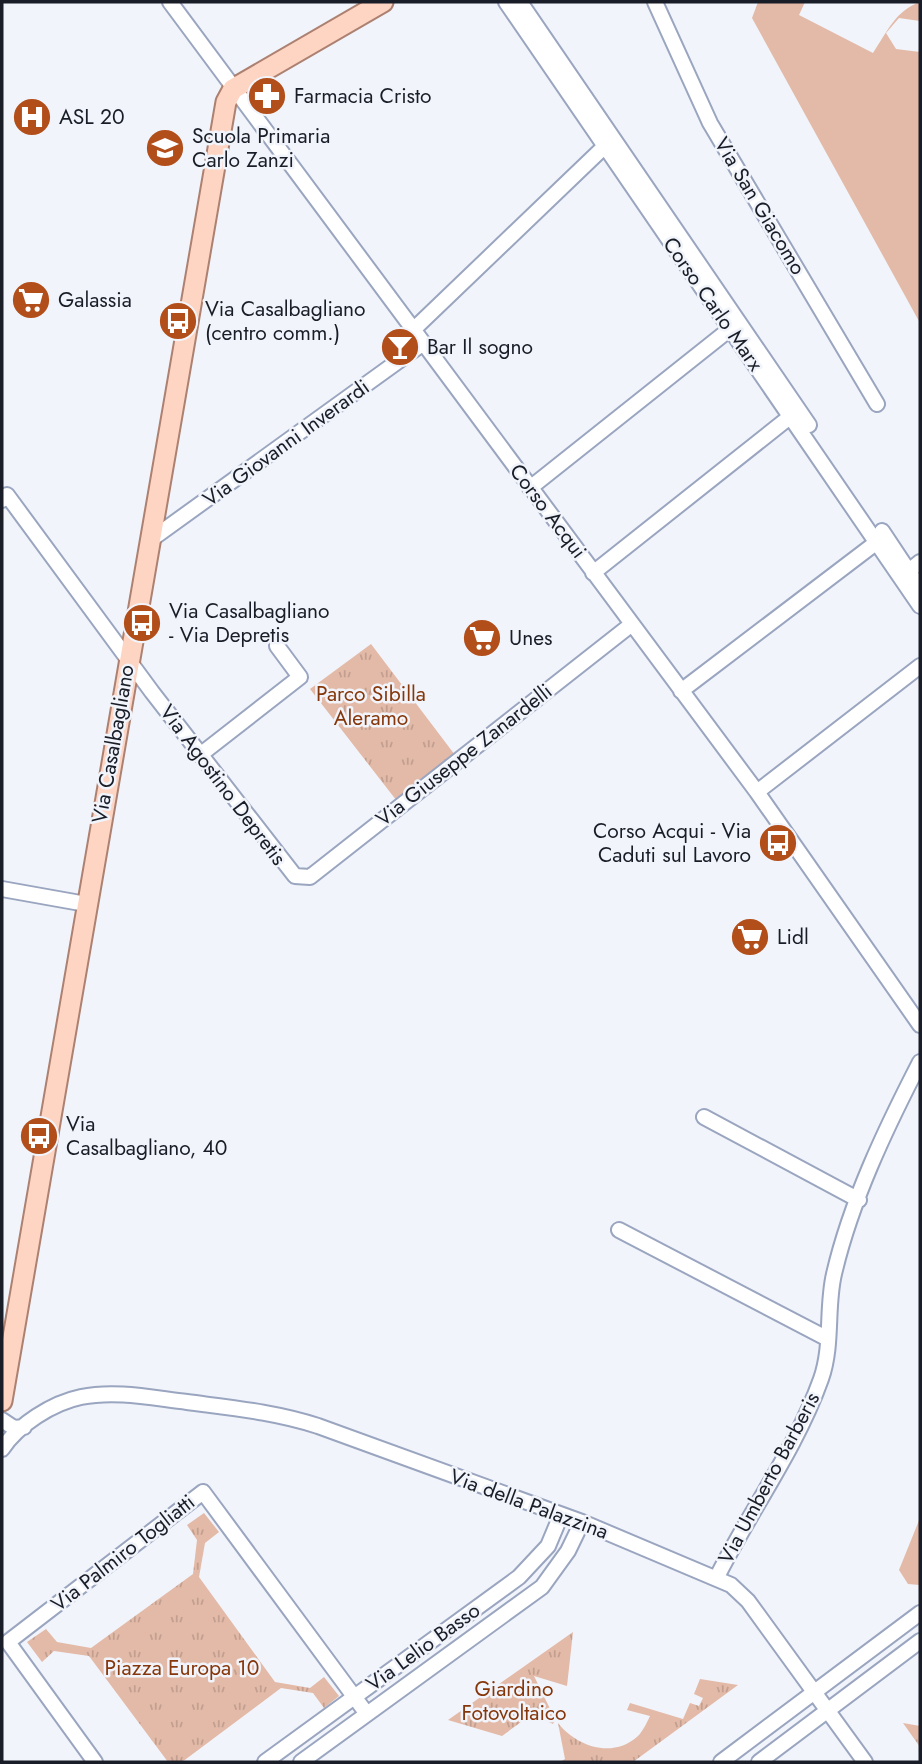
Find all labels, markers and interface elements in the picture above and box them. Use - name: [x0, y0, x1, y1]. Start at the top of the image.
- pharmacy icon: Farmacia Cristo: [246, 75, 288, 117]
- place label: Farmacia Cristo: [294, 81, 432, 111]
- hospital icon: ASL 20: [11, 96, 53, 138]
- place label: ASL 20: [59, 102, 125, 132]
- place label: Scuola Primaria Carlo Zanzi: [192, 121, 330, 175]
- school or university icon: Scuola Primaria Carlo Zanzi: [144, 127, 186, 169]
- street label: Via San Giacomo: [707, 131, 813, 281]
- street label: Corso Carlo Marx: [656, 231, 771, 377]
- supermarket icon: Galassia: [10, 279, 52, 321]
- place label: Galassia: [58, 285, 132, 315]
- place label: Via Casalbagliano (centro comm.): [205, 294, 366, 348]
- bus stop icon: Via Casalbagliano (centro comm.): [157, 300, 199, 342]
- bar icon: Bar Il sogno: [379, 326, 421, 368]
- place label: Bar Il sogno: [427, 332, 533, 362]
- street label: Via Giovanni Inverardi: [196, 372, 376, 514]
- street label: Corso Acqui: [502, 457, 594, 565]
- place label: Via Casalbagliano - Via Depretis: [169, 596, 330, 650]
- bus stop icon: Via Casalbagliano - Via Depretis: [121, 602, 163, 644]
- supermarket icon: Unes: [461, 617, 503, 659]
- place label: Unes: [509, 623, 552, 653]
- street label: Via Casalbagliano: [84, 662, 142, 826]
- street label: Via Giuseppe Zanardelli: [369, 677, 559, 833]
- park label: Parco Sibilla Aleramo: [316, 679, 426, 733]
- street label: Via Agostino Depretis: [152, 698, 294, 872]
- place label: Corso Acqui - Via Caduti sul Lavoro: [593, 816, 751, 870]
- bus stop icon: Corso Acqui - Via Caduti sul Lavoro: [757, 822, 799, 864]
- supermarket icon: Lidl: [729, 916, 771, 958]
- place label: Lidl: [777, 922, 809, 952]
- place label: Via Casalbagliano, 40: [66, 1109, 227, 1163]
- bus stop icon: Via Casalbagliano, 40: [18, 1115, 60, 1157]
- street label: Via Umberto Barberis: [711, 1387, 827, 1569]
- street label: Via della Palazzina: [445, 1461, 613, 1547]
- street label: Via Palmiro Togliatti: [45, 1487, 201, 1619]
- street label: Via Lelio Basso: [360, 1595, 486, 1699]
- park label: Piazza Europa 10: [105, 1653, 259, 1683]
- park label: Giardino Fotovoltaico: [462, 1674, 566, 1728]

